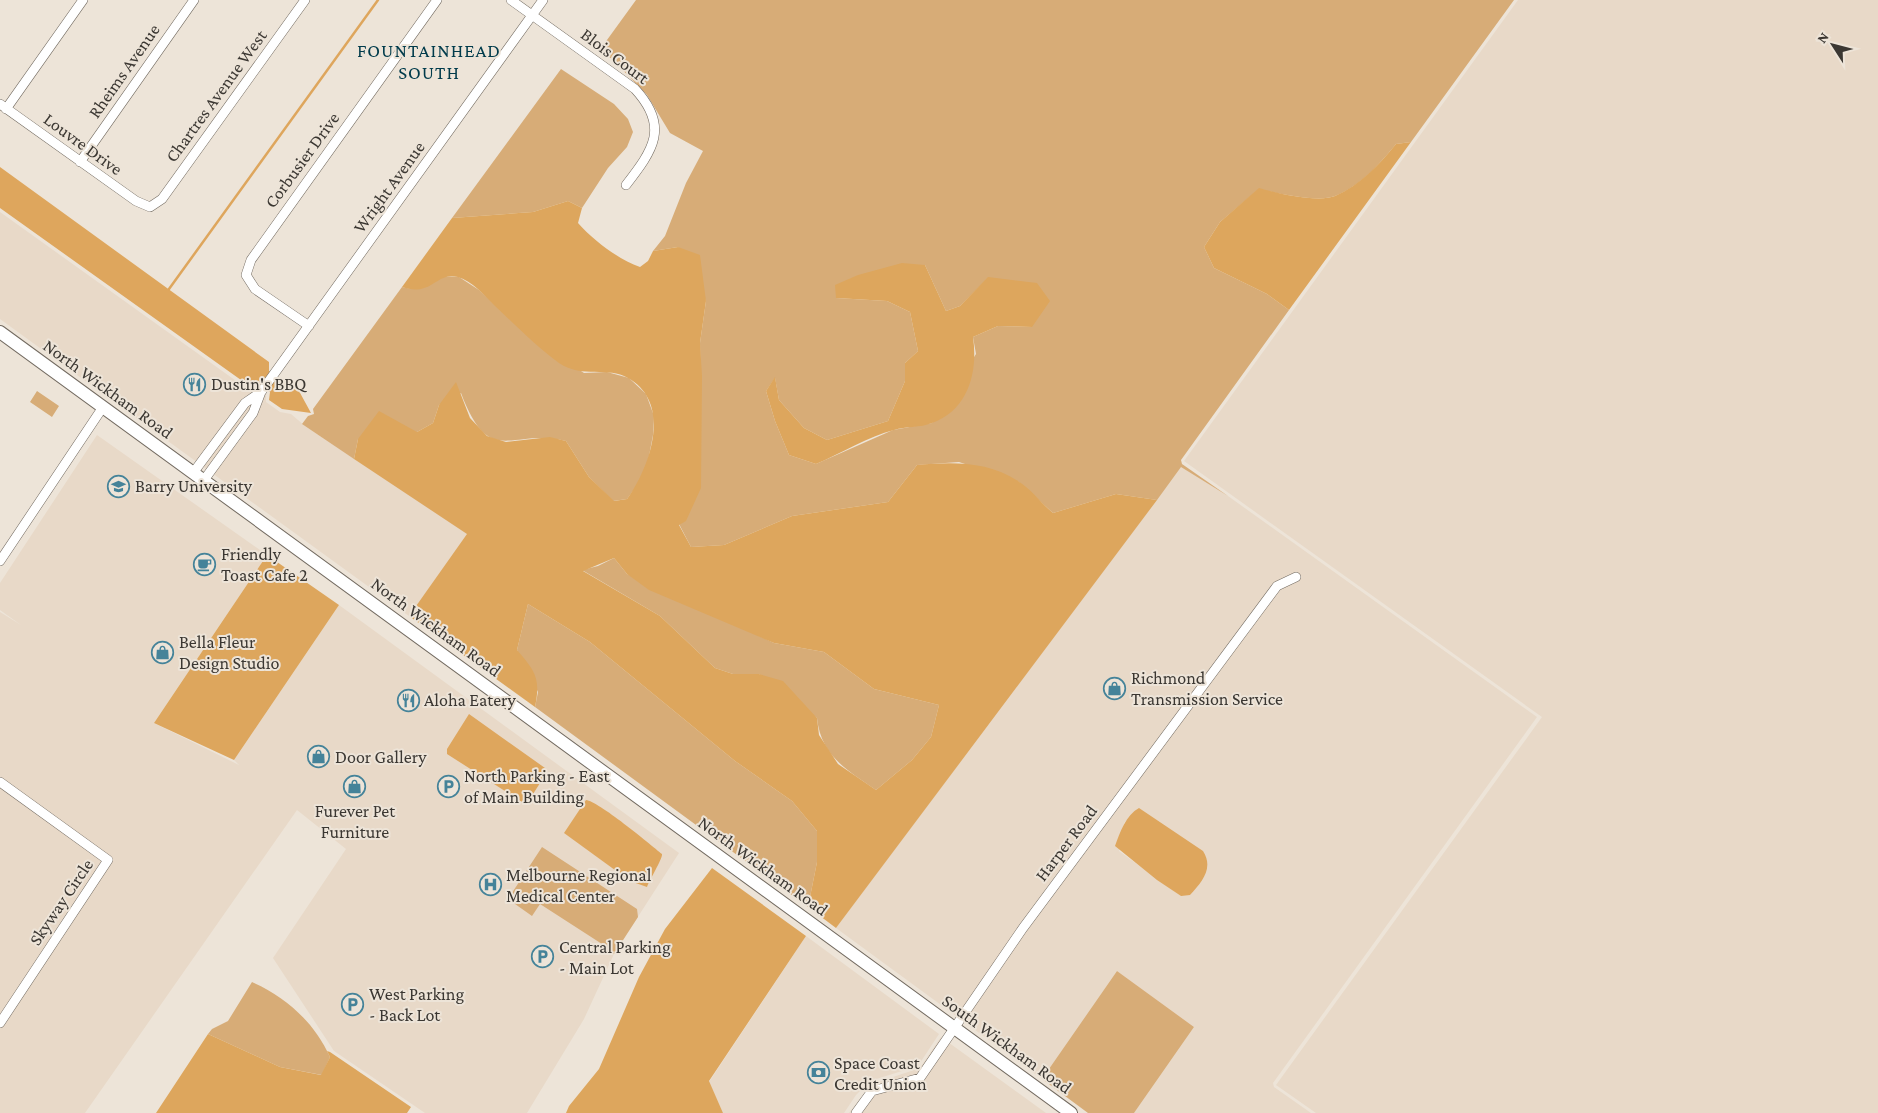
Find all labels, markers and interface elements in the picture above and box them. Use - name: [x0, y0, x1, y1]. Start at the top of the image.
- street label: Rheims Avenue: [84, 20, 164, 122]
- north arrow: [1808, 20, 1858, 70]
- street label: Blois Court: [577, 24, 654, 89]
- street label: Chartres Avenue West: [161, 25, 271, 166]
- text: N: [1813, 28, 1832, 46]
- district label: FOUNTAINHEAD SOUTH: [357, 40, 501, 83]
- street label: Corbusier Drive: [261, 108, 343, 212]
- street label: Louvre Drive: [40, 109, 126, 179]
- street label: Wright Avenue: [349, 137, 429, 237]
- street label: North Wickham Road: [39, 335, 177, 443]
- restaurant icon: Dustin's BBQ: [183, 372, 207, 396]
- place label: Dustin's BBQ: [211, 374, 307, 394]
- school or university icon: Barry University: [107, 474, 131, 498]
- place label: Barry University: [135, 476, 253, 496]
- place label: Friendly Toast Cafe 2: [221, 544, 308, 585]
- cafe icon: Friendly Toast Cafe 2: [193, 552, 217, 576]
- street label: North Wickham Road: [367, 573, 505, 681]
- place label: Bella Fleur Design Studio: [179, 632, 280, 673]
- shop icon: Bella Fleur Design Studio: [151, 640, 175, 664]
- place label: Richmond Transmission Service: [1131, 668, 1283, 709]
- shop icon: Richmond Transmission Service: [1103, 676, 1127, 700]
- restaurant icon: Aloha Eatery: [396, 688, 420, 712]
- place label: Aloha Eatery: [424, 690, 517, 710]
- shop icon: Door Gallery: [307, 745, 331, 769]
- place label: Door Gallery: [335, 747, 427, 767]
- place label: North Parking - East of Main Building: [464, 766, 611, 807]
- shop icon: Furever Pet Furniture: [343, 774, 367, 798]
- parking icon: North Parking - East of Main Building: [436, 774, 460, 798]
- place label: Furever Pet Furniture: [315, 801, 396, 842]
- street label: Harper Road: [1031, 801, 1101, 885]
- street label: North Wickham Road: [694, 812, 832, 920]
- street label: Skyway Circle: [25, 855, 97, 949]
- place label: Melbourne Regional Medical Center: [506, 865, 652, 906]
- hospital icon: Melbourne Regional Medical Center: [478, 873, 502, 897]
- place label: Central Parking - Main Lot: [559, 937, 671, 978]
- parking icon: Central Parking - Main Lot: [531, 945, 555, 969]
- place label: West Parking - Back Lot: [369, 984, 464, 1025]
- street label: South Wickham Road: [938, 990, 1076, 1098]
- parking icon: West Parking - Back Lot: [341, 992, 365, 1016]
- place label: Space Coast Credit Union: [834, 1053, 927, 1094]
- bank icon: Space Coast Credit Union: [806, 1061, 830, 1085]

